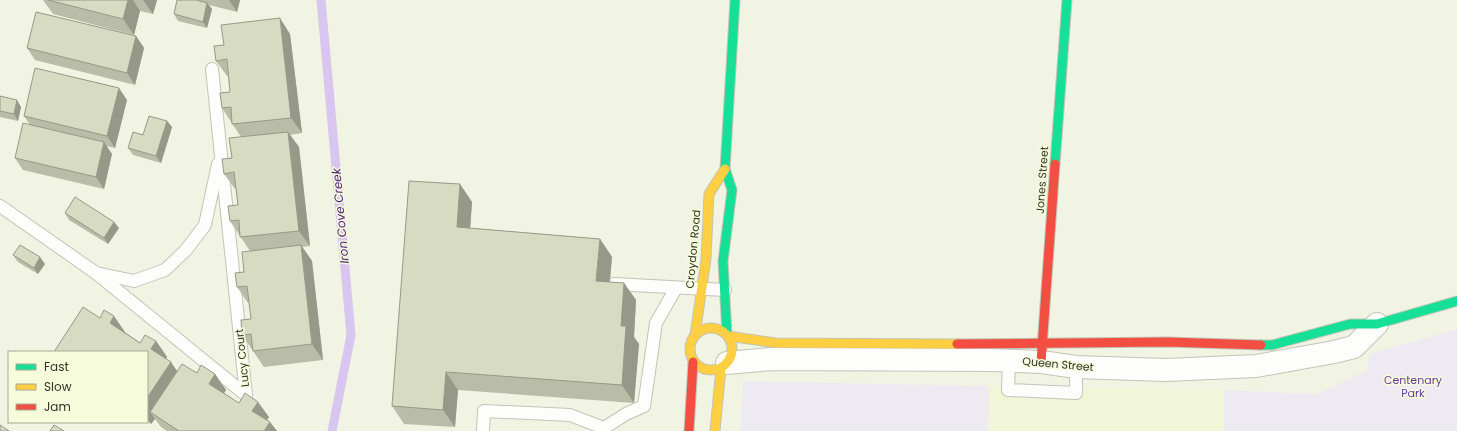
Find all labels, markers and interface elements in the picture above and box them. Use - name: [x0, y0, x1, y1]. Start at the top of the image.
- street label: Jones Street: [1032, 146, 1052, 214]
- water label: Iron Cove Creek: [327, 167, 353, 264]
- street label: Croydon Road: [682, 209, 704, 289]
- street label: Lucy Court: [231, 328, 253, 388]
- legend: [8, 351, 148, 423]
- street label: Queen Street: [1022, 353, 1094, 375]
- text: Fast: [44, 358, 69, 375]
- park label: Centenary Park: [1384, 372, 1443, 401]
- text: Slow: [44, 378, 72, 395]
- text: Jam: [44, 398, 71, 415]

